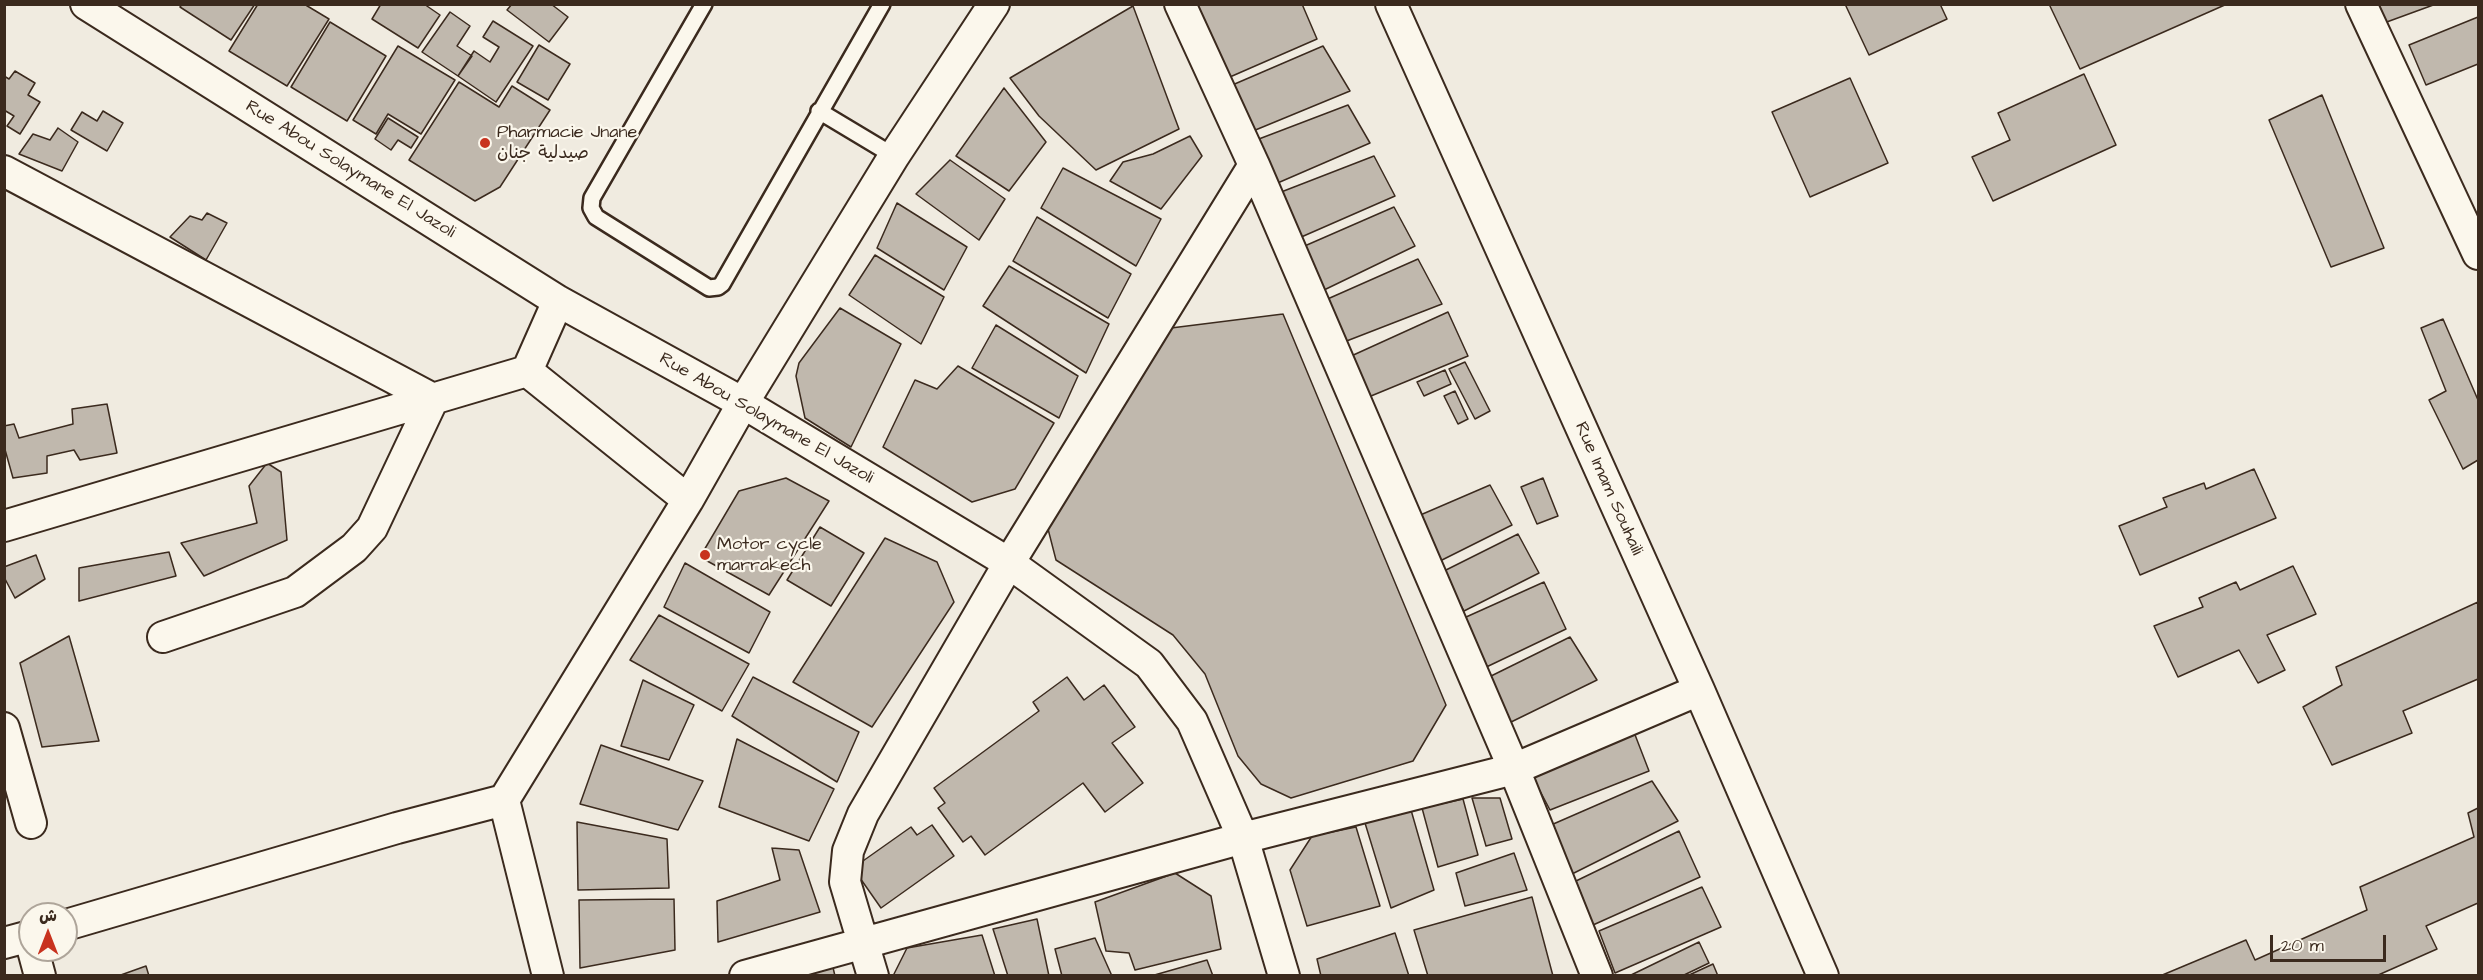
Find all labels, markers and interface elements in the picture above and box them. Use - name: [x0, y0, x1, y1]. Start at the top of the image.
- street label: Rue Abou Solaymane El Jazoli: [241, 96, 459, 244]
- place label: Pharmacie Jnane صيدلية جنان: [497, 122, 637, 164]
- marker: Pharmacie Jnane صيدلية جنان: [478, 136, 492, 150]
- street label: Rue Abou Solaymane El Jazoli: [655, 349, 877, 489]
- street label: Rue Imam Souhaili: [1569, 419, 1647, 559]
- place label: Motor cycle marrakech: [717, 534, 822, 576]
- marker: Motor cycle marrakech: [698, 548, 712, 562]
- north arrow: [18, 902, 78, 962]
- text: ش: [39, 905, 57, 927]
- scale bar: [2273, 923, 2388, 961]
- text: 20 m: [2281, 933, 2324, 958]

